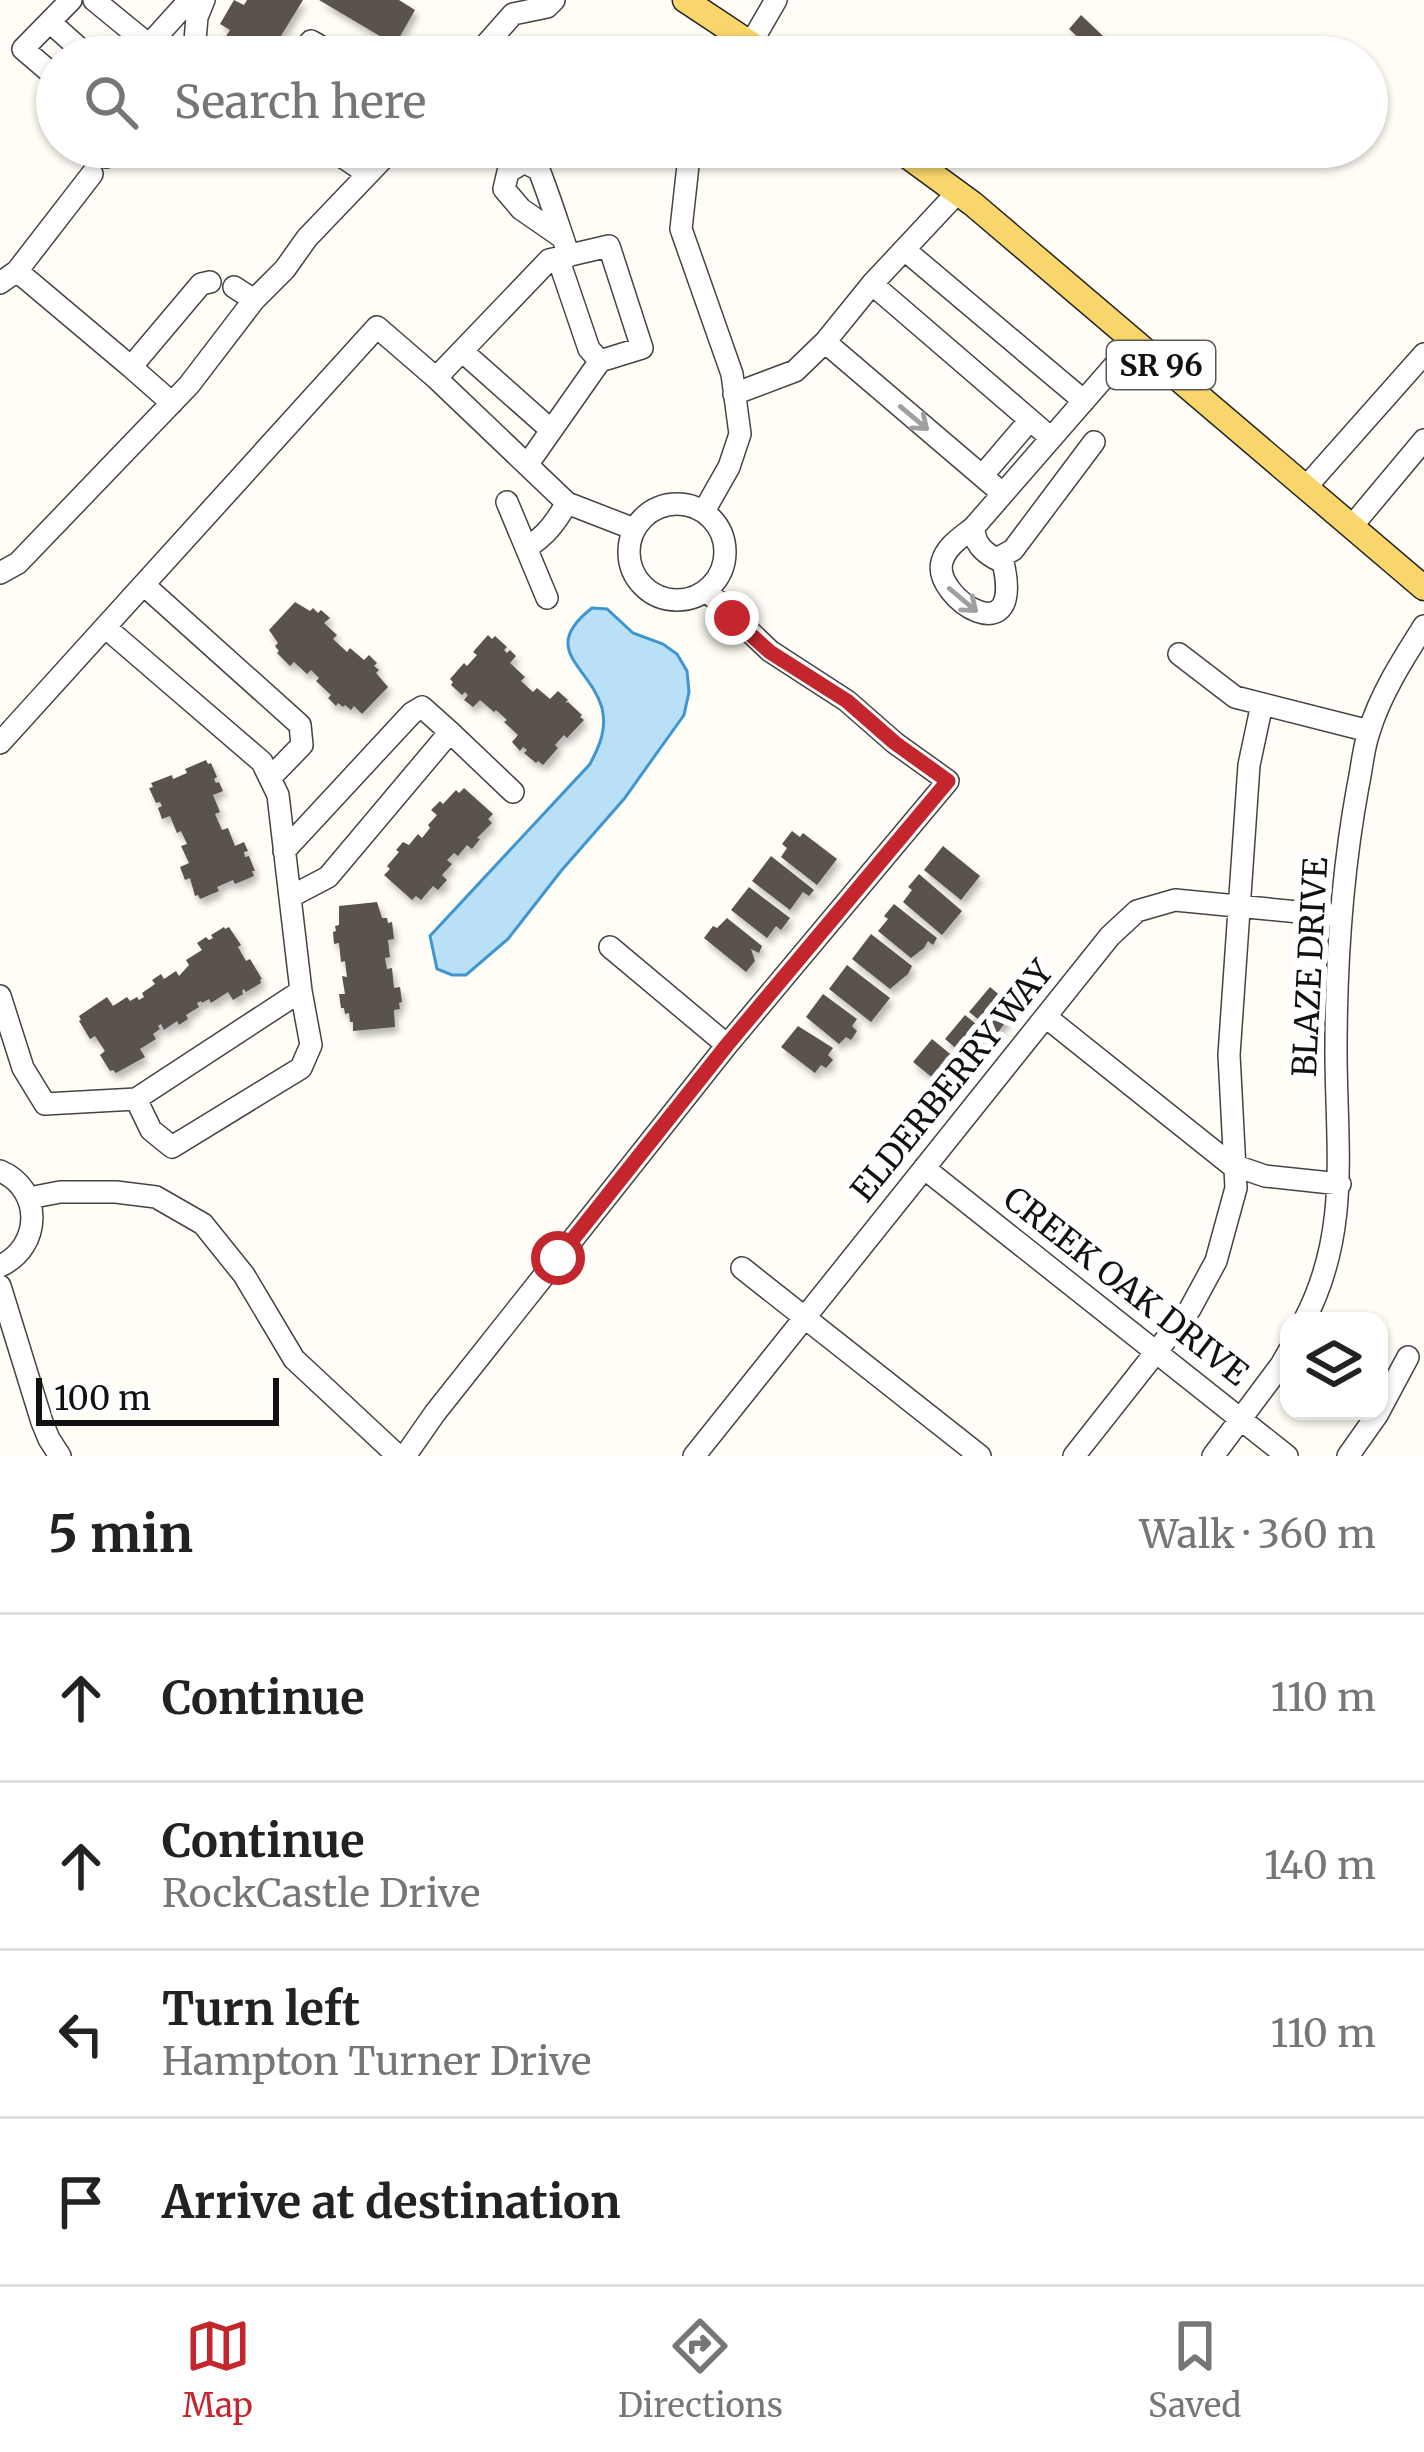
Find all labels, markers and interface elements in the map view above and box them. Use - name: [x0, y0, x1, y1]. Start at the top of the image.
- search box: [36, 36, 1388, 168]
- icon: search: [78, 69, 144, 135]
- text: Search here: [174, 74, 426, 130]
- road number: SR 96: [1107, 341, 1215, 389]
- one-way arrow: [898, 403, 929, 431]
- one-way arrow: [947, 587, 979, 613]
- route end: [705, 591, 759, 645]
- street label: BLAZE DRIVE: [1284, 856, 1336, 1078]
- street label: ELDERBERRY WAY: [842, 952, 1062, 1210]
- street label: CREEK OAK DRIVE: [996, 1178, 1256, 1394]
- route start: [531, 1231, 585, 1285]
- map controls: [1280, 1312, 1388, 1420]
- button: layers: [1280, 1312, 1388, 1420]
- scale bar: [36, 1372, 279, 1425]
- text: 100 m: [54, 1378, 151, 1419]
- text: 5 min: [48, 1502, 193, 1566]
- text: Walk · 360 m: [1139, 1510, 1376, 1559]
- icon: ahead: [48, 1665, 114, 1731]
- text: Continue: [162, 1670, 364, 1726]
- text: 110 m: [1271, 1673, 1376, 1722]
- text: Continue: [162, 1813, 364, 1869]
- icon: ahead: [48, 1833, 114, 1899]
- text: 140 m: [1264, 1841, 1376, 1890]
- text: RockCastle Drive: [162, 1869, 480, 1918]
- text: Turn left: [162, 1981, 360, 2037]
- icon: left: [48, 2001, 114, 2067]
- text: 110 m: [1271, 2009, 1376, 2058]
- text: Hampton Turner Drive: [162, 2037, 591, 2086]
- icon: arrive: [48, 2169, 114, 2235]
- text: Arrive at destination: [162, 2174, 620, 2230]
- tab: Map: [183, 2313, 253, 2426]
- tab: Directions: [618, 2313, 783, 2426]
- tab: Saved: [1148, 2313, 1241, 2426]

